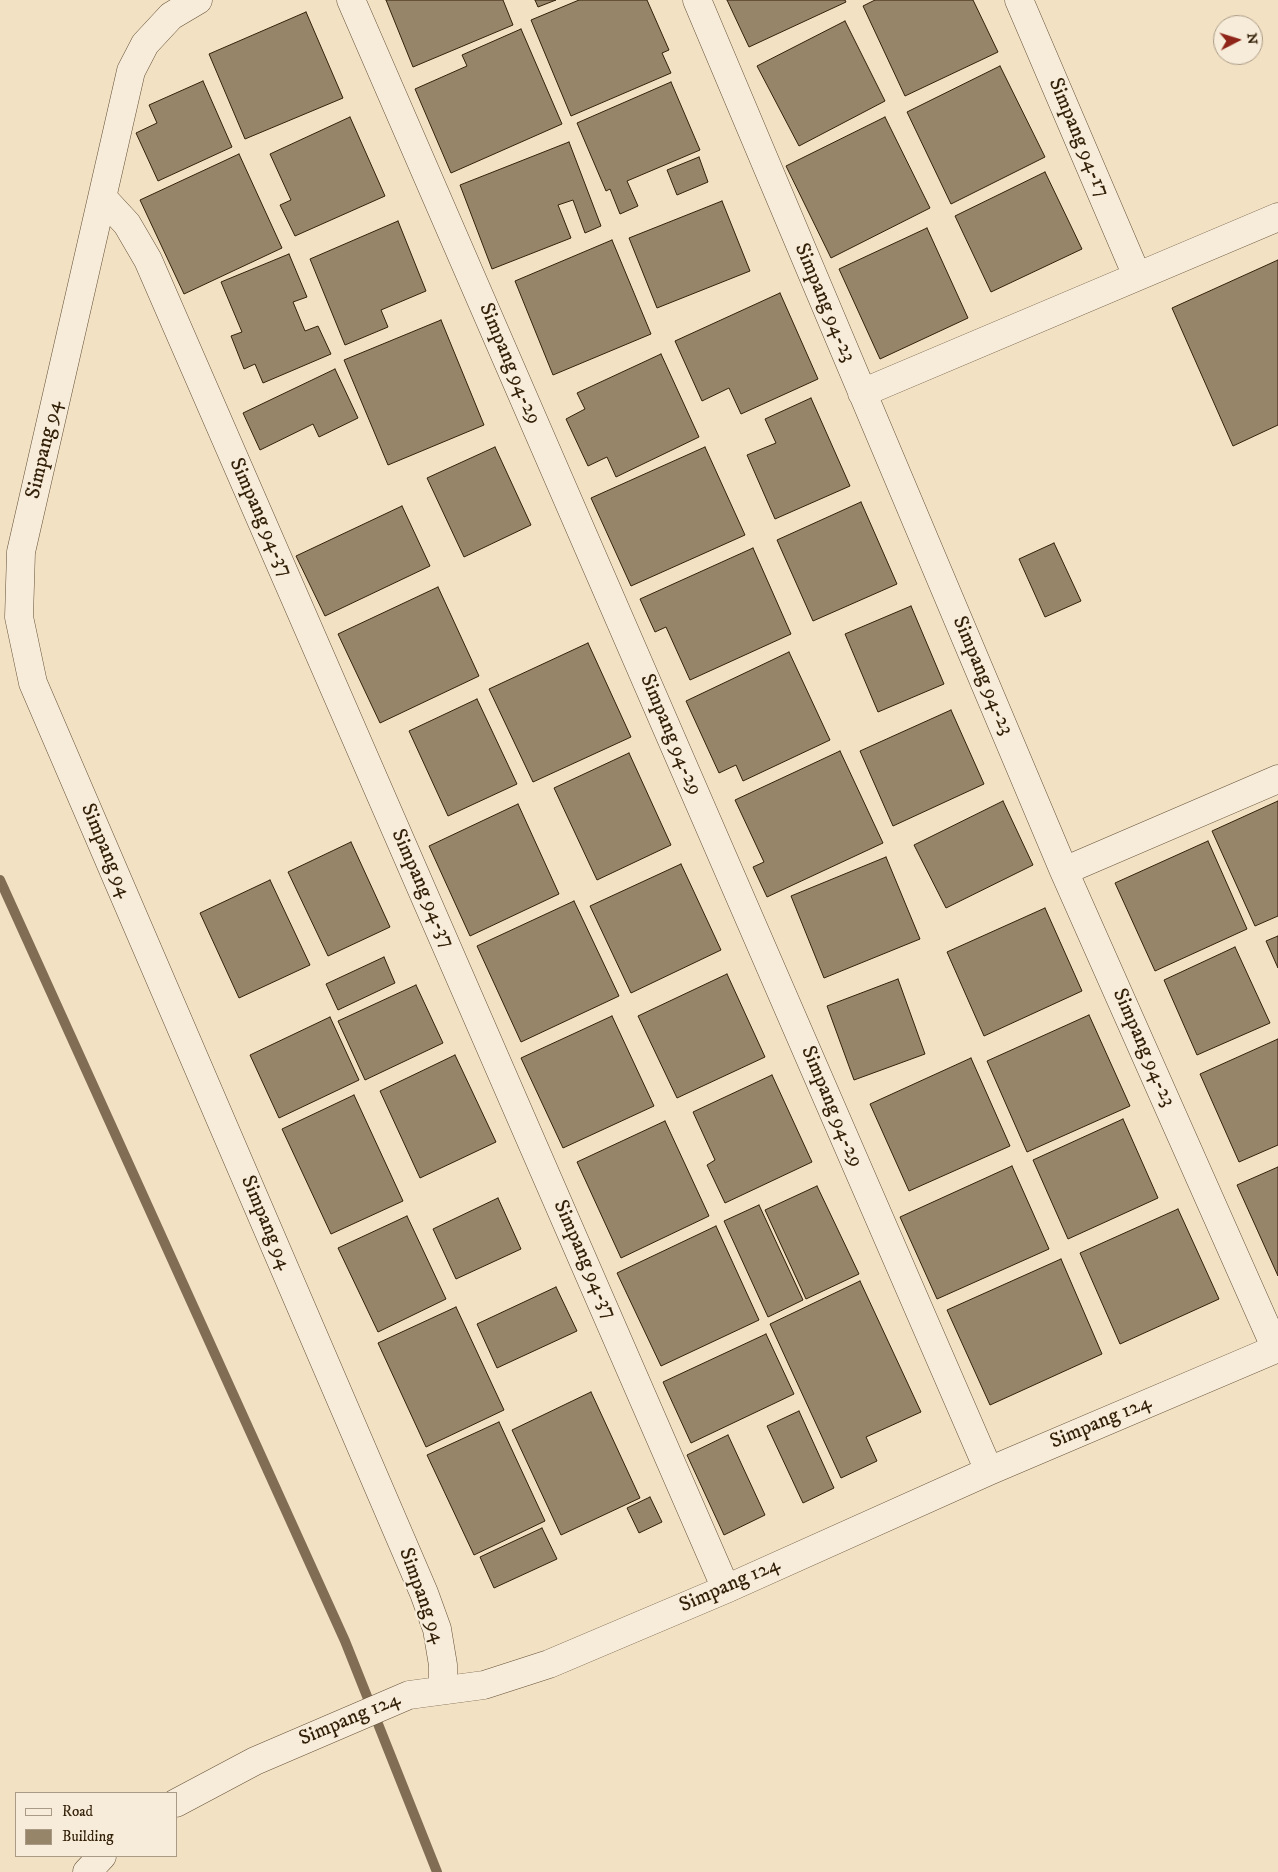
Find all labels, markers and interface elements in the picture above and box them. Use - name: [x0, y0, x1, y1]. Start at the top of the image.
- north arrow: [1213, 15, 1263, 65]
- text: N: [1242, 32, 1261, 45]
- street label: Simpang 94-17: [1042, 75, 1114, 201]
- street label: Simpang 94-23: [788, 240, 860, 366]
- street label: Simpang 94-29: [472, 300, 546, 428]
- street label: Simpang 94: [21, 398, 69, 502]
- street label: Simpang 94-37: [223, 455, 297, 581]
- street label: Simpang 94-23: [946, 613, 1018, 739]
- street label: Simpang 94-29: [633, 671, 707, 799]
- street label: Simpang 94: [74, 800, 136, 902]
- street label: Simpang 94-37: [385, 826, 459, 952]
- street label: Simpang 94-23: [1106, 985, 1180, 1111]
- street label: Simpang 94-29: [794, 1043, 868, 1171]
- street label: Simpang 94: [234, 1172, 296, 1274]
- street label: Simpang 94-37: [547, 1197, 621, 1323]
- street label: Simpang 124: [1047, 1390, 1155, 1456]
- street label: Simpang 94: [392, 1545, 450, 1647]
- street label: Simpang 124: [676, 1553, 784, 1619]
- street label: Simpang 124: [296, 1687, 404, 1753]
- legend: [15, 1792, 178, 1857]
- text: Road: [62, 1802, 93, 1821]
- text: Building: [62, 1827, 114, 1846]

